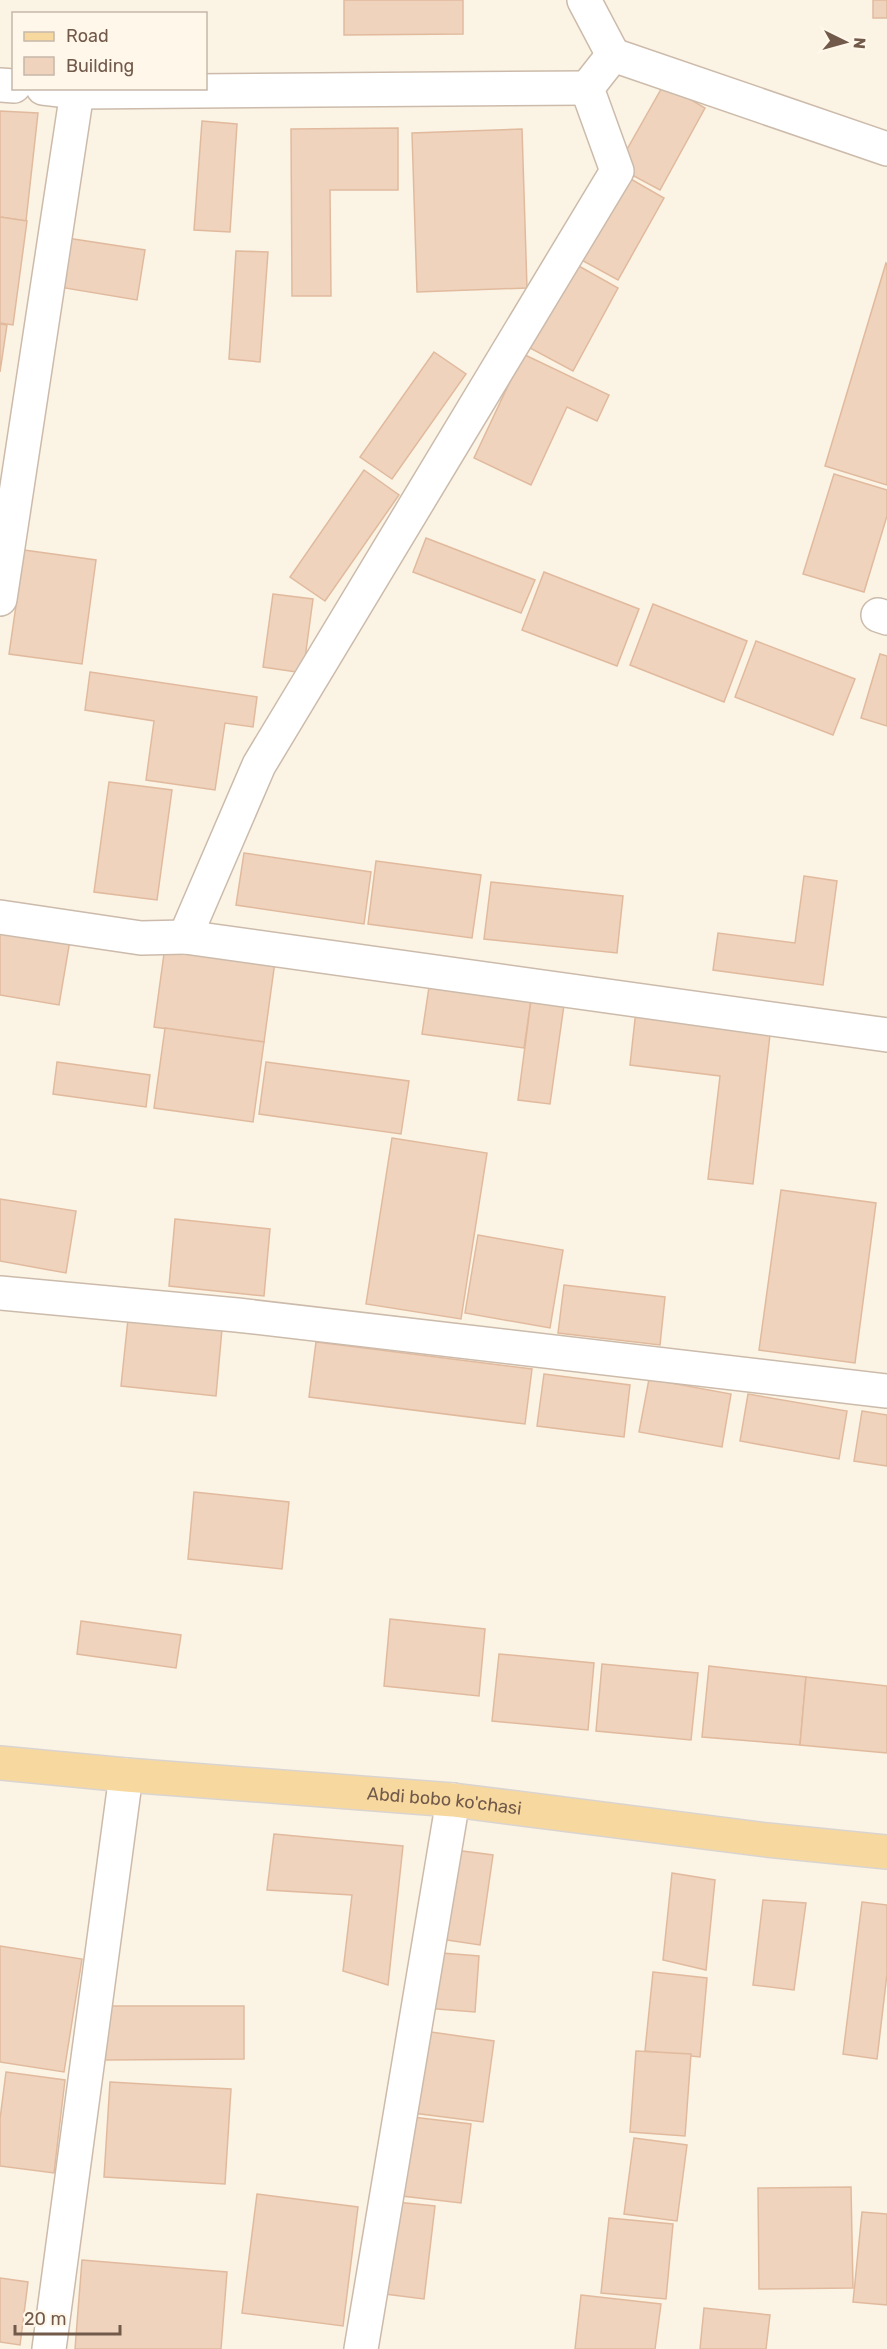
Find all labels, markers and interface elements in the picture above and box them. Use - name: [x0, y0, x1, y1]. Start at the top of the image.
- legend: [12, 12, 207, 90]
- north arrow: [815, 12, 875, 72]
- text: Road: [66, 25, 109, 47]
- text: N: [849, 37, 869, 50]
- text: Building: [66, 55, 134, 77]
- street label: Abdi bobo ko'chasi: [366, 1782, 523, 1820]
- scale bar: [15, 2298, 120, 2336]
- text: 20 m: [24, 2308, 66, 2330]

